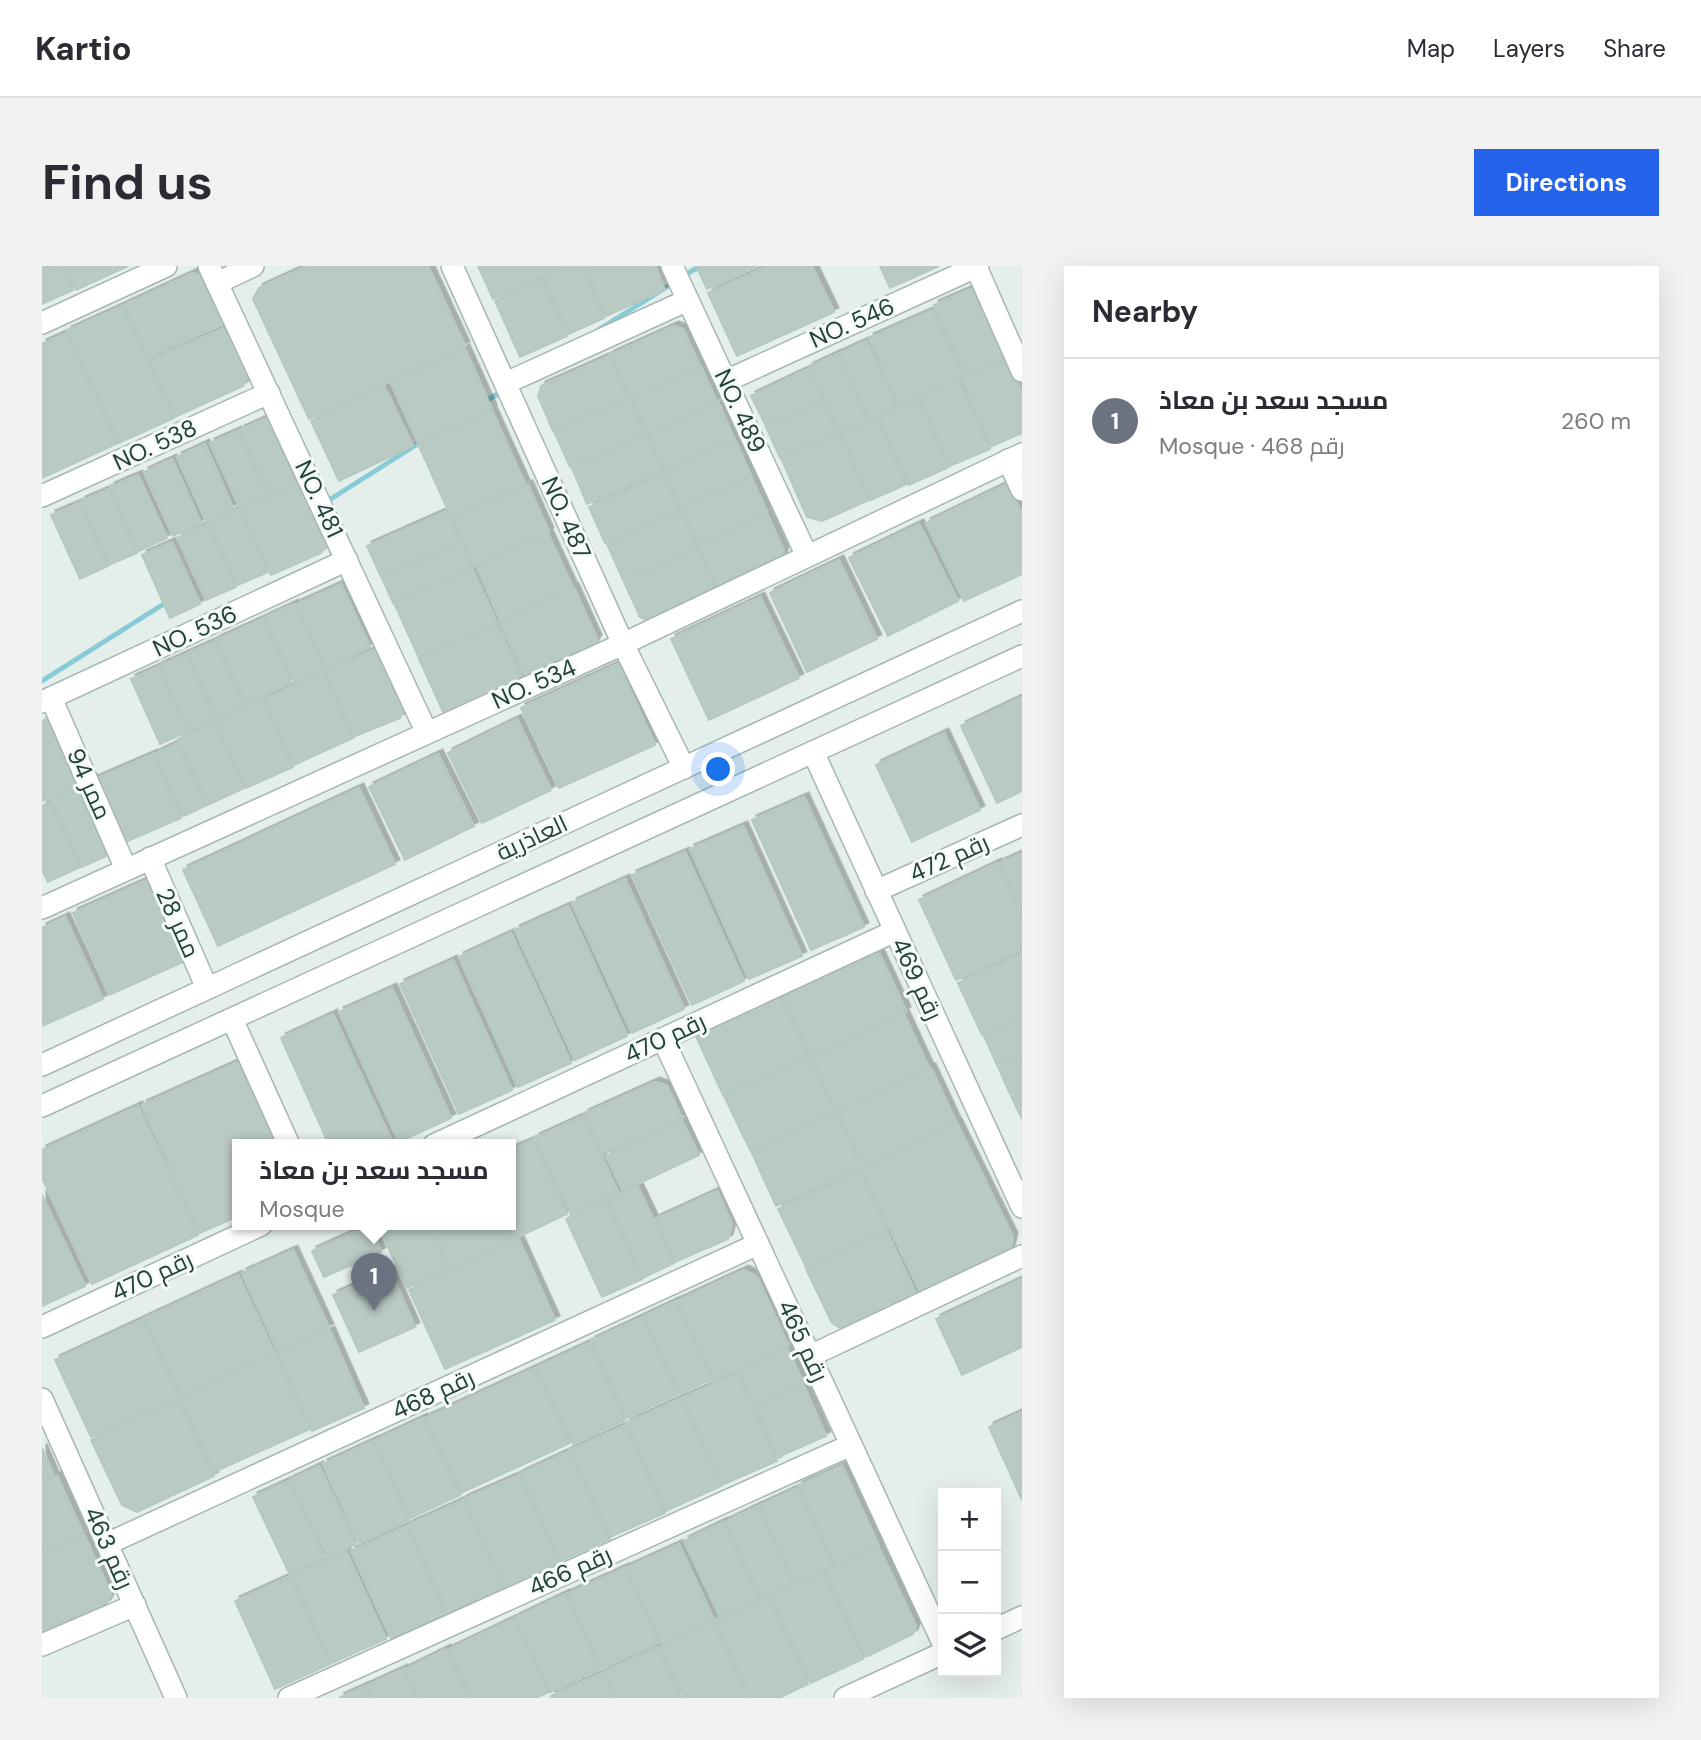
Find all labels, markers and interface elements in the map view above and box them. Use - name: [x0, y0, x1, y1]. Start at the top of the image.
- text: Kartio: [35, 27, 132, 70]
- text: Map: [1407, 33, 1455, 64]
- text: Layers: [1493, 33, 1565, 64]
- text: Share: [1603, 33, 1666, 64]
- button: Directions: [1474, 149, 1659, 216]
- text: Find us: [42, 150, 213, 214]
- street label: NO. 546: [804, 290, 899, 355]
- text: Nearby: [1092, 292, 1198, 331]
- street label: NO. 489: [708, 364, 773, 458]
- text: مسجد سعد بن معاذ: [1159, 383, 1388, 417]
- text: 1: [1111, 406, 1119, 436]
- text: 260 m: [1561, 406, 1631, 436]
- street label: NO. 538: [108, 412, 202, 477]
- text: Mosque · رقم 468: [1159, 431, 1345, 461]
- street label: NO. 481: [288, 455, 351, 542]
- street label: NO. 487: [535, 472, 598, 564]
- street label: NO. 536: [148, 598, 242, 664]
- street label: NO. 534: [487, 651, 581, 716]
- street label: ممر 94: [60, 743, 119, 824]
- your location: [701, 752, 735, 786]
- street label: العاذرية: [491, 808, 573, 868]
- street label: رقم 472: [904, 826, 994, 890]
- street label: ممر 28: [149, 883, 208, 963]
- street label: رقم 469: [884, 933, 950, 1025]
- street label: رقم 470: [619, 1005, 711, 1071]
- popup: [232, 1139, 516, 1230]
- text: مسجد سعد بن معاذ: [259, 1153, 489, 1187]
- text: Mosque: [259, 1194, 345, 1224]
- street label: رقم 470: [106, 1243, 198, 1309]
- pin: 1: [351, 1253, 397, 1311]
- street label: رقم 465: [770, 1295, 836, 1387]
- street label: رقم 468: [387, 1361, 479, 1427]
- map controls: [938, 1488, 1001, 1677]
- button: +: [938, 1488, 1001, 1551]
- street label: رقم 463: [77, 1502, 141, 1594]
- street label: رقم 466: [523, 1539, 617, 1603]
- button: −: [938, 1551, 1001, 1614]
- button: layers: [938, 1614, 1001, 1677]

